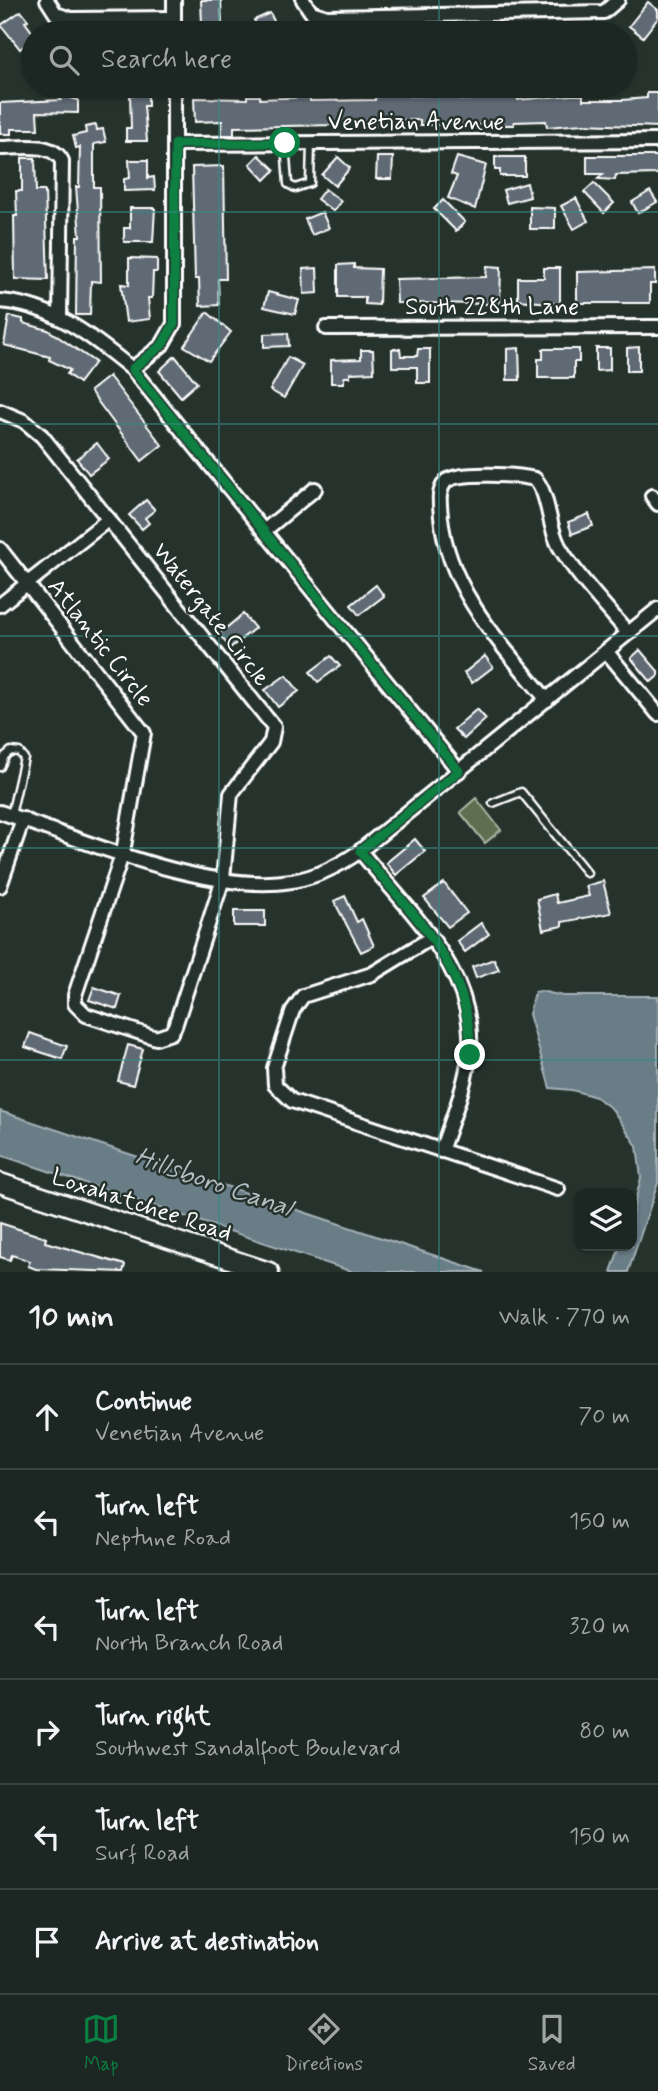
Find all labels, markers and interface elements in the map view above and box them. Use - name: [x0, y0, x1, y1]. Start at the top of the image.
- search box: [21, 21, 637, 98]
- icon: search: [45, 41, 83, 79]
- text: Search here: [101, 43, 232, 77]
- street label: Venetian Avenue: [328, 107, 504, 138]
- route start: [269, 127, 300, 158]
- street label: South 228th Lane: [405, 292, 579, 323]
- street label: Watergate Circle: [145, 537, 277, 693]
- street label: Atlantic Circle: [40, 572, 160, 714]
- route end: [454, 1039, 485, 1070]
- water label: Hillsboro Canal: [130, 1140, 300, 1227]
- street label: Loxahatchee Road: [47, 1162, 236, 1249]
- map controls: [574, 1188, 637, 1251]
- button: layers: [574, 1188, 637, 1251]
- text: 10 min: [28, 1298, 114, 1337]
- text: Walk · 770 m: [499, 1303, 630, 1333]
- text: Continue: [95, 1385, 192, 1419]
- icon: ahead: [28, 1398, 66, 1436]
- text: 70 m: [578, 1402, 630, 1432]
- text: Venetian Avenue: [95, 1419, 264, 1449]
- text: Turn left: [95, 1490, 199, 1524]
- icon: left: [28, 1503, 66, 1541]
- text: 150 m: [569, 1507, 630, 1537]
- text: Neptune Road: [95, 1524, 231, 1554]
- text: Turn left: [95, 1595, 199, 1629]
- icon: left: [28, 1608, 66, 1646]
- text: 320 m: [569, 1612, 630, 1642]
- text: North Branch Road: [95, 1629, 283, 1659]
- text: Turn right: [95, 1700, 211, 1734]
- icon: right: [28, 1713, 66, 1751]
- text: 80 m: [579, 1717, 630, 1747]
- text: Southwest Sandalfoot Boulevard: [95, 1734, 401, 1764]
- text: Turn left: [95, 1805, 199, 1839]
- icon: left: [28, 1818, 66, 1856]
- text: 150 m: [569, 1822, 630, 1852]
- text: Surf Road: [95, 1839, 189, 1869]
- icon: arrive: [28, 1923, 66, 1961]
- text: Arrive at destination: [95, 1925, 319, 1959]
- tab: Map: [82, 2010, 120, 2077]
- tab: Directions: [285, 2010, 363, 2077]
- tab: Saved: [528, 2010, 576, 2077]

